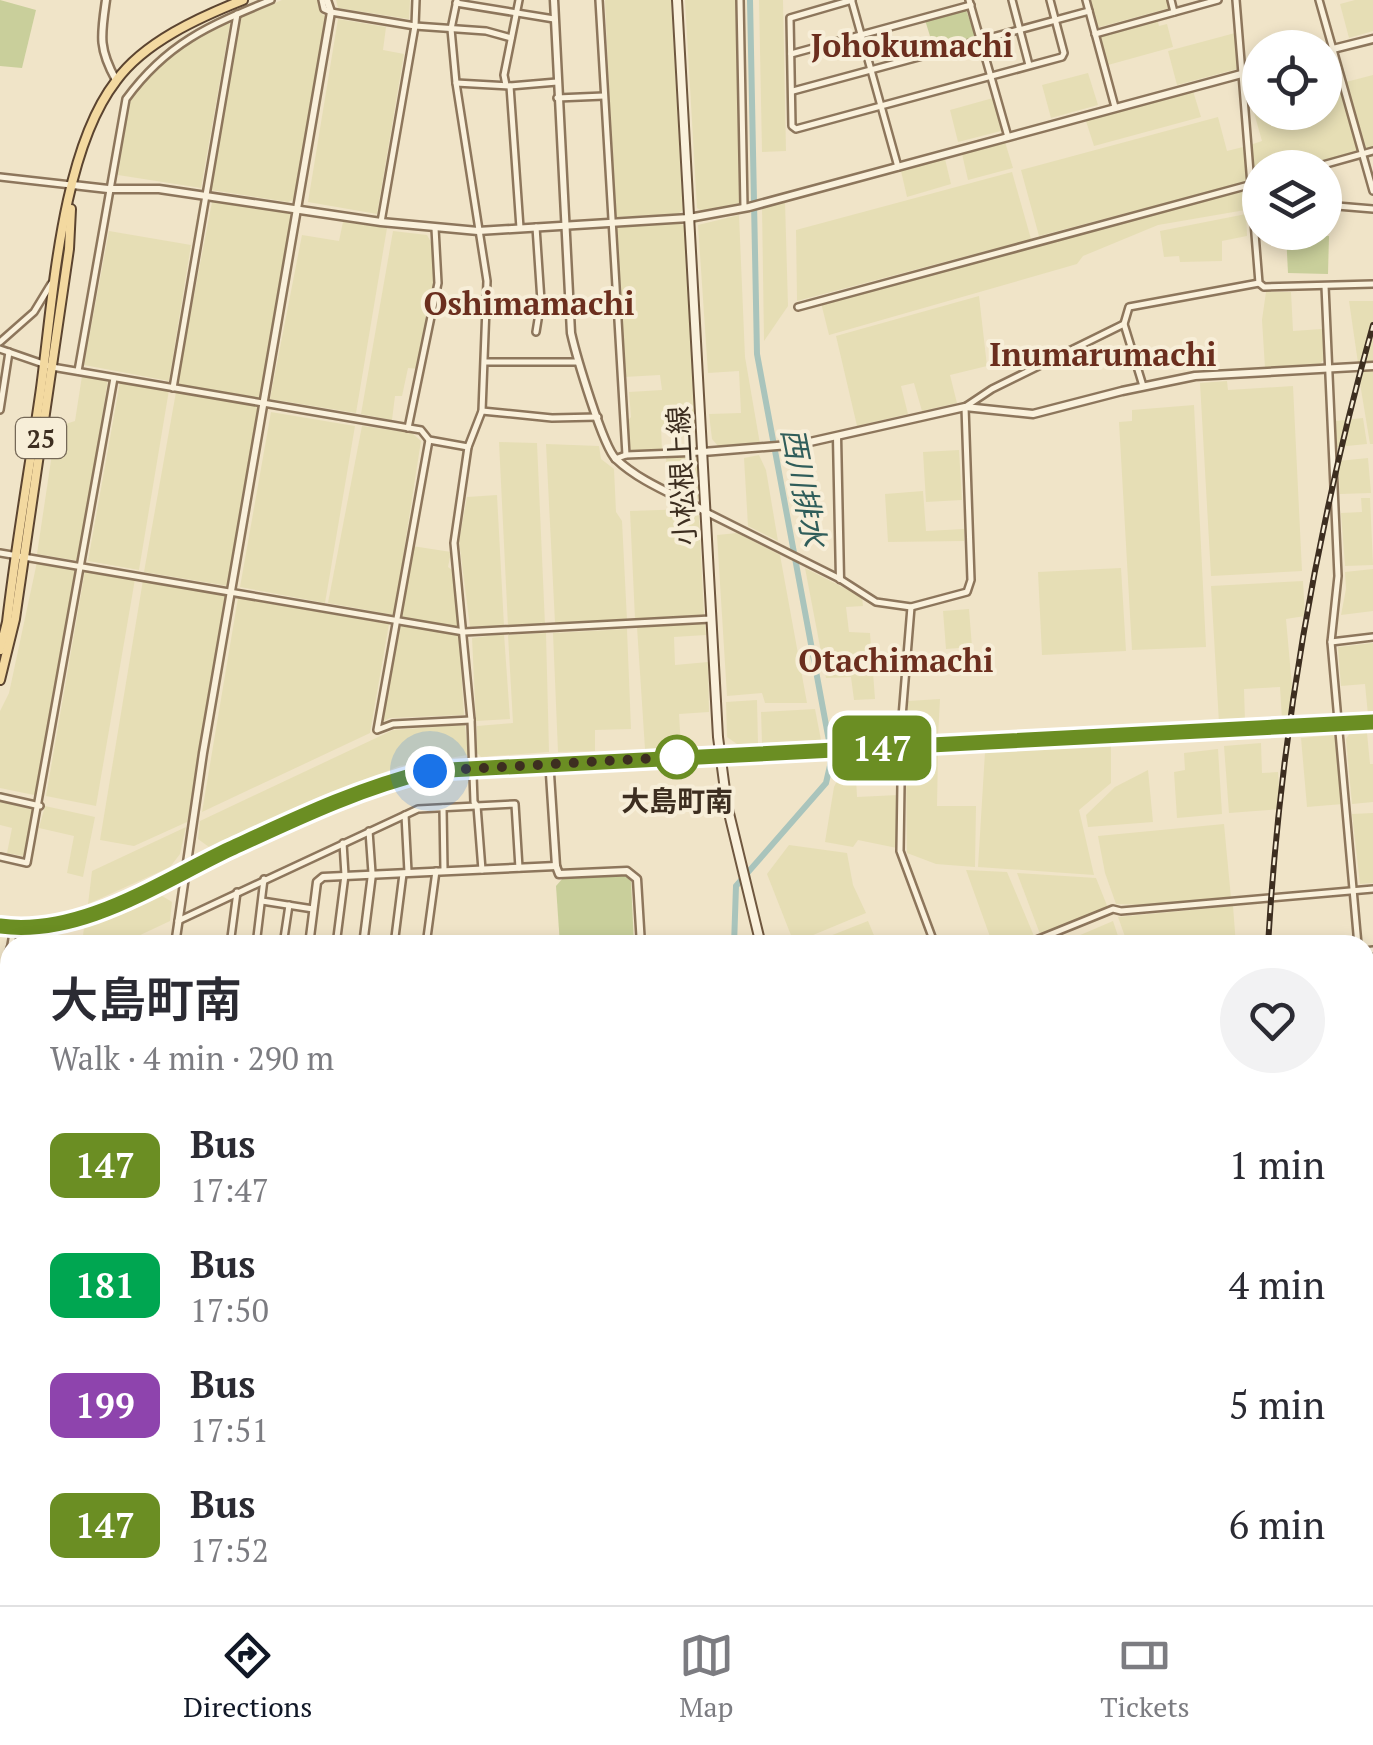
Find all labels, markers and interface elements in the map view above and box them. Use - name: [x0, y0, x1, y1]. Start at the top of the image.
- district label: Johokumachi: [811, 24, 1013, 66]
- map controls: [1242, 30, 1342, 250]
- button: locate: [1242, 30, 1342, 130]
- button: layers: [1242, 150, 1342, 250]
- district label: Oshimamachi: [423, 282, 635, 324]
- district label: Inumarumachi: [989, 333, 1217, 375]
- street label: 小松根上線: [659, 405, 703, 547]
- road number: 25: [16, 418, 66, 458]
- water label: 西川排水: [773, 424, 836, 553]
- district label: Otachimachi: [798, 639, 994, 681]
- line badge: 147: [824, 716, 940, 780]
- text: 147: [852, 725, 912, 771]
- marker: 大島町南: [656, 736, 698, 778]
- your location: [405, 746, 455, 796]
- place label: 大島町南: [621, 782, 733, 819]
- text: 大島町南: [50, 967, 242, 1031]
- button: heart: [1220, 968, 1325, 1073]
- text: Walk · 4 min · 290 m: [50, 1037, 334, 1079]
- text: Bus: [190, 1119, 255, 1169]
- text: 1 min: [1229, 1140, 1325, 1190]
- text: 147: [75, 1142, 135, 1188]
- text: 17:47: [190, 1169, 269, 1211]
- text: Bus: [190, 1239, 255, 1289]
- text: 4 min: [1229, 1260, 1325, 1310]
- text: 181: [75, 1262, 135, 1308]
- text: 17:50: [190, 1289, 269, 1331]
- text: Bus: [190, 1359, 255, 1409]
- text: 5 min: [1229, 1380, 1325, 1430]
- text: 199: [75, 1382, 135, 1428]
- text: 17:51: [190, 1409, 269, 1451]
- text: Bus: [190, 1479, 255, 1529]
- text: 6 min: [1229, 1500, 1325, 1550]
- text: 147: [75, 1502, 135, 1548]
- text: 17:52: [190, 1529, 269, 1571]
- tab: Directions: [183, 1628, 312, 1725]
- tab: Map: [679, 1628, 734, 1725]
- tab: Tickets: [1100, 1628, 1190, 1725]

